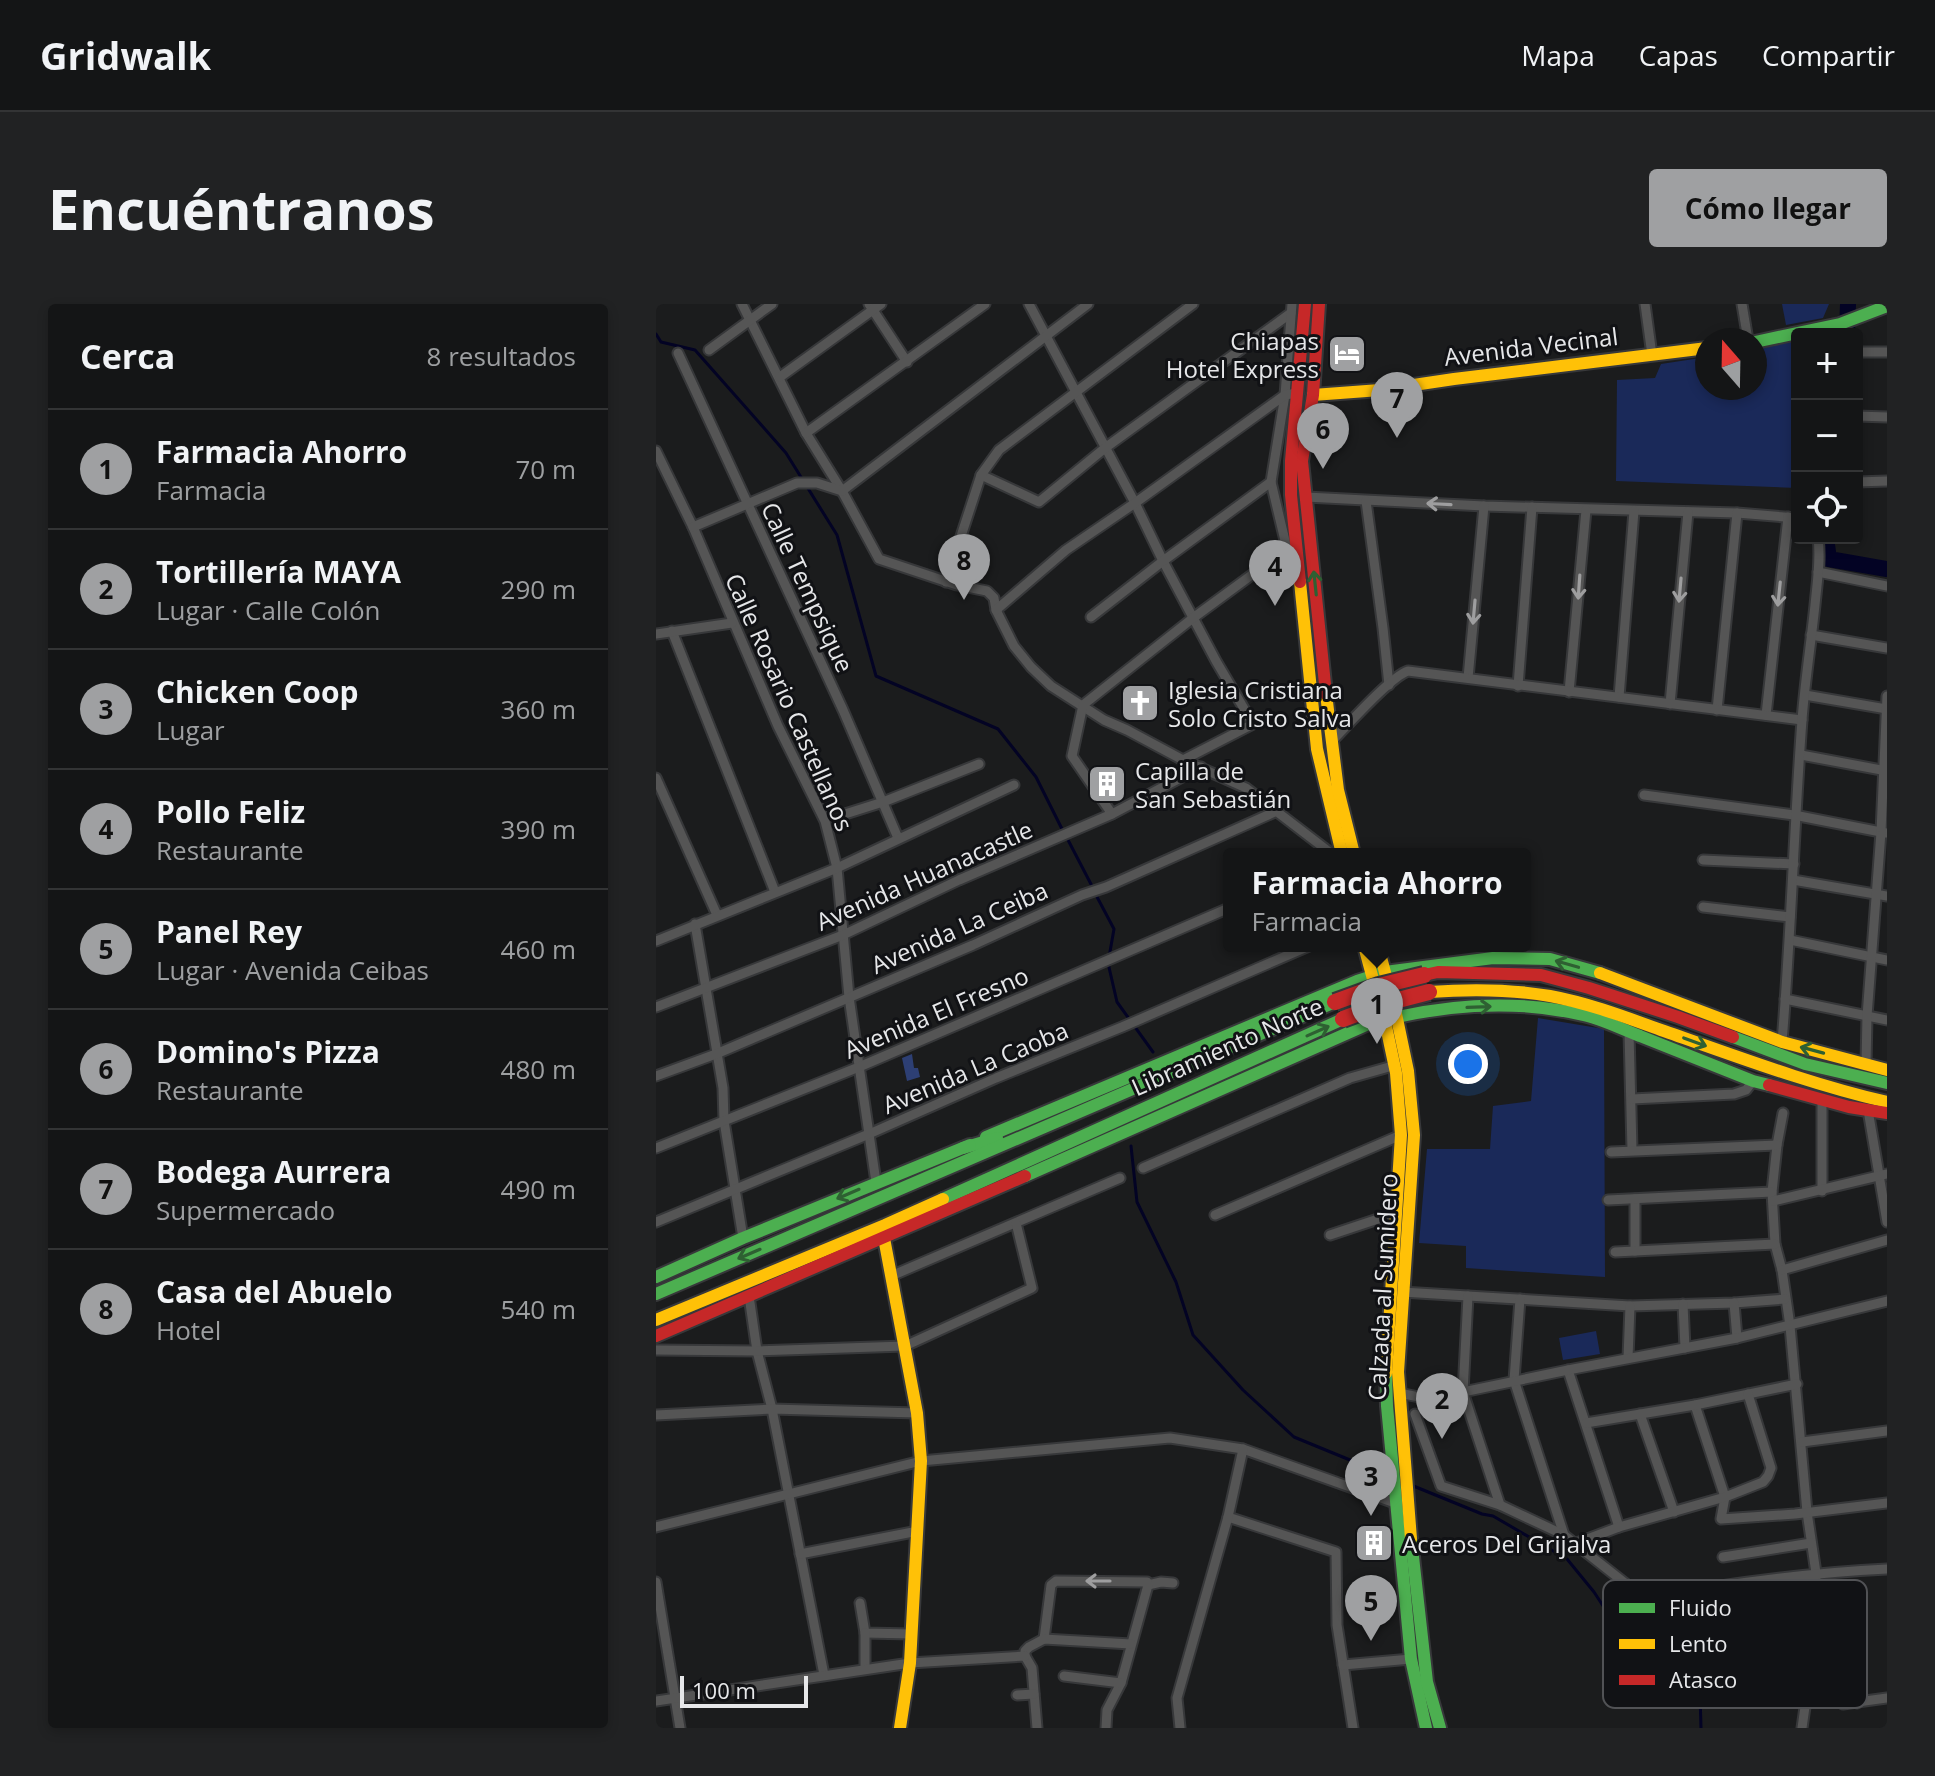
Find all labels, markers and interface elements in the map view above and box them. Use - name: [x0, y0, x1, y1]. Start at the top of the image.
- text: Gridwalk: [40, 29, 211, 81]
- text: Mapa: [1521, 36, 1595, 74]
- text: Capas: [1639, 36, 1718, 74]
- text: Compartir: [1762, 36, 1895, 74]
- button: Cómo llegar: [1649, 169, 1887, 247]
- text: Encuéntranos: [48, 170, 435, 246]
- street label: Avenida Vecinal: [1442, 319, 1620, 373]
- place label: Chiapas Hotel Express: [1166, 324, 1319, 385]
- north arrow: [1695, 328, 1767, 400]
- map controls: [1791, 328, 1863, 544]
- button: +: [1791, 328, 1863, 400]
- text: Cerca: [80, 333, 175, 379]
- hotel icon: Chiapas Hotel Express: [1326, 333, 1368, 375]
- text: 8 resultados: [427, 338, 576, 374]
- pin: 7: [1371, 372, 1423, 438]
- button: −: [1791, 400, 1863, 472]
- pin: 6: [1297, 403, 1349, 469]
- text: Farmacia Ahorro: [156, 431, 407, 472]
- text: 1: [99, 451, 113, 487]
- text: 70 m: [515, 451, 576, 487]
- text: Farmacia: [156, 472, 266, 508]
- button: locate: [1791, 472, 1863, 544]
- one-way arrow: [1426, 496, 1453, 511]
- street label: Calle Tempsique: [754, 497, 862, 677]
- pin: 8: [938, 534, 990, 600]
- pin: 4: [1249, 540, 1301, 606]
- text: Tortillería MAYA: [156, 551, 401, 592]
- street label: Calle Rosario Castellanos: [718, 568, 862, 836]
- one-way arrow: [1307, 570, 1322, 597]
- text: 2: [99, 571, 113, 607]
- text: 290 m: [501, 571, 576, 607]
- one-way arrow: [1571, 573, 1586, 600]
- one-way arrow: [1673, 576, 1688, 603]
- one-way arrow: [1772, 580, 1787, 607]
- text: Lugar · Calle Colón: [156, 592, 381, 628]
- one-way arrow: [1467, 598, 1482, 625]
- text: Chicken Coop: [156, 671, 359, 712]
- place label: Iglesia Cristiana Solo Cristo Salva: [1168, 673, 1352, 734]
- church icon: Iglesia Cristiana Solo Cristo Salva: [1119, 682, 1161, 724]
- text: 3: [99, 691, 113, 727]
- text: 360 m: [501, 691, 576, 727]
- text: Lugar: [156, 712, 225, 748]
- place label: Capilla de San Sebastián: [1135, 754, 1291, 815]
- building icon: Capilla de San Sebastián: [1086, 763, 1128, 805]
- text: Pollo Feliz: [156, 791, 305, 832]
- text: 4: [99, 811, 113, 847]
- text: 390 m: [501, 811, 576, 847]
- street label: Avenida Huanacastle: [810, 812, 1038, 938]
- text: Restaurante: [156, 832, 304, 868]
- popup: [1223, 848, 1531, 952]
- text: Farmacia Ahorro: [1251, 862, 1503, 903]
- street label: Avenida La Ceiba: [865, 873, 1053, 981]
- text: Farmacia: [1251, 903, 1362, 939]
- text: Panel Rey: [156, 911, 302, 952]
- text: 5: [99, 931, 113, 967]
- text: 460 m: [501, 931, 576, 967]
- text: Lugar · Avenida Ceibas: [156, 952, 429, 988]
- one-way arrow: [1554, 956, 1580, 971]
- street label: Avenida El Fresno: [839, 958, 1033, 1066]
- pin: 1: [1351, 978, 1403, 1044]
- street label: Libramiento Norte: [1126, 989, 1328, 1103]
- one-way arrow: [1465, 999, 1492, 1014]
- street label: Avenida La Caoba: [877, 1013, 1073, 1121]
- one-way arrow: [1305, 1023, 1329, 1038]
- text: Domino's Pizza: [156, 1031, 380, 1072]
- one-way arrow: [1682, 1036, 1707, 1050]
- one-way arrow: [1799, 1042, 1825, 1057]
- your location: [1448, 1044, 1488, 1084]
- text: 6: [99, 1051, 113, 1087]
- text: 480 m: [501, 1051, 576, 1087]
- text: Restaurante: [156, 1072, 304, 1108]
- text: Bodega Aurrera: [156, 1151, 391, 1192]
- text: 7: [99, 1171, 113, 1207]
- text: 490 m: [501, 1171, 576, 1207]
- street label: Calzada al Sumidero: [1360, 1173, 1404, 1401]
- one-way arrow: [836, 1187, 861, 1202]
- text: Supermercado: [156, 1192, 335, 1228]
- one-way arrow: [737, 1248, 761, 1263]
- text: Casa del Abuelo: [156, 1271, 393, 1312]
- text: 8: [99, 1291, 113, 1327]
- text: 540 m: [501, 1291, 576, 1327]
- text: Hotel: [156, 1312, 221, 1348]
- pin: 2: [1416, 1373, 1468, 1439]
- pin: 3: [1345, 1450, 1397, 1516]
- building icon: Aceros Del Grijalva: [1353, 1522, 1395, 1564]
- place label: Aceros Del Grijalva: [1402, 1527, 1611, 1560]
- one-way arrow: [1085, 1573, 1112, 1589]
- pin: 5: [1345, 1575, 1397, 1641]
- legend: [1603, 1580, 1867, 1708]
- text: Fluido: [1669, 1592, 1732, 1622]
- text: Lento: [1669, 1628, 1727, 1658]
- text: Atasco: [1669, 1664, 1737, 1694]
- scale bar: [680, 1672, 808, 1708]
- text: 100 m: [692, 1675, 756, 1705]

